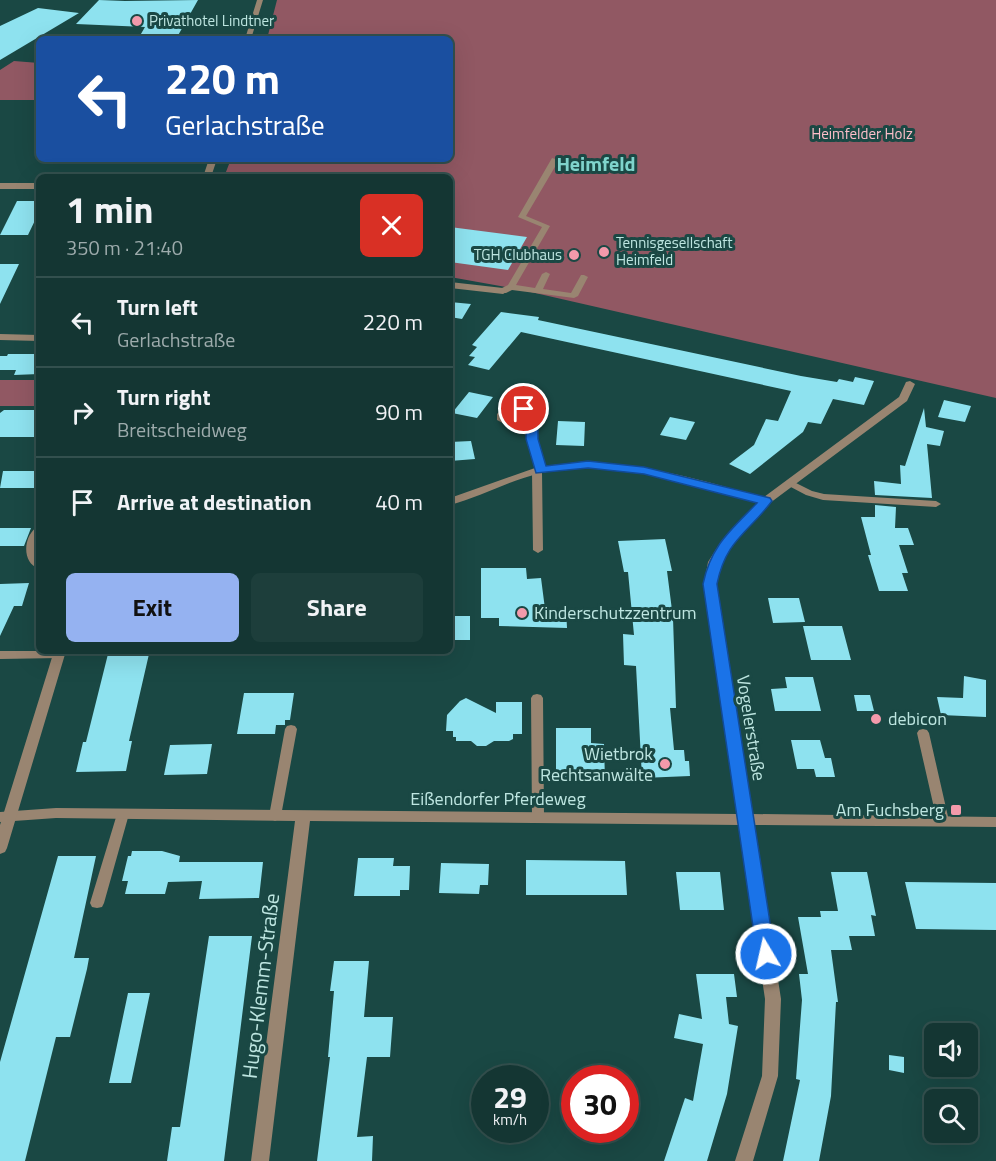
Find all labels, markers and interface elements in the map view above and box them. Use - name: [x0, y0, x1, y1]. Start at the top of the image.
- place label: Privathotel Lindtner: [149, 9, 274, 32]
- marker: Privathotel Lindtner: [130, 14, 144, 28]
- text: 220 m: [165, 46, 280, 110]
- icon: left: [66, 60, 144, 138]
- text: Gerlachstraße: [165, 104, 325, 145]
- park label: Heimfelder Holz: [811, 122, 913, 145]
- district label: Heimfeld: [556, 148, 636, 179]
- text: 1 min: [66, 182, 153, 237]
- button: close: [360, 194, 423, 257]
- place label: Tennisgesellschaft Heimfeld: [616, 231, 733, 271]
- text: 350 m · 21:40: [66, 232, 183, 263]
- place label: TGH Clubhaus: [474, 243, 562, 266]
- marker: Tennisgesellschaft Heimfeld: [597, 245, 611, 259]
- marker: TGH Clubhaus: [567, 248, 581, 262]
- text: Turn left: [117, 290, 198, 324]
- text: 220 m: [363, 305, 423, 339]
- icon: left: [66, 306, 99, 339]
- text: Gerlachstraße: [117, 324, 235, 355]
- text: Turn right: [117, 380, 211, 414]
- pin: [498, 383, 549, 434]
- icon: arrive: [507, 392, 540, 425]
- text: 90 m: [375, 395, 423, 429]
- icon: right: [66, 396, 99, 429]
- text: Breitscheidweg: [117, 414, 247, 445]
- text: Arrive at destination: [117, 485, 312, 519]
- text: 40 m: [375, 485, 423, 519]
- icon: arrive: [66, 486, 99, 519]
- button: Exit: [66, 573, 239, 642]
- button: Share: [251, 573, 423, 642]
- place label: Kinderschutzzentrum: [534, 599, 697, 626]
- marker: Kinderschutzzentrum: [515, 606, 529, 620]
- street label: Vogelerstraße: [730, 673, 773, 783]
- place label: debicon: [888, 705, 947, 732]
- marker: debicon: [869, 712, 883, 726]
- place label: Wietbrok Rechtsanwälte: [540, 740, 653, 788]
- marker: Wietbrok Rechtsanwälte: [658, 757, 672, 771]
- street label: Eißendorfer Pferdeweg: [410, 785, 586, 812]
- place label: Am Fuchsberg: [836, 796, 944, 823]
- marker: Am Fuchsberg: [949, 803, 963, 817]
- street label: Hugo-Klemm-Straße: [233, 891, 287, 1080]
- position arrow: [734, 922, 798, 986]
- map controls: [924, 1023, 978, 1143]
- button: sound: [924, 1023, 978, 1077]
- speed limit sign: 30: [561, 1065, 639, 1143]
- text: 29: [493, 1074, 527, 1120]
- button: search: [924, 1089, 978, 1143]
- text: km/h: [493, 1108, 527, 1131]

